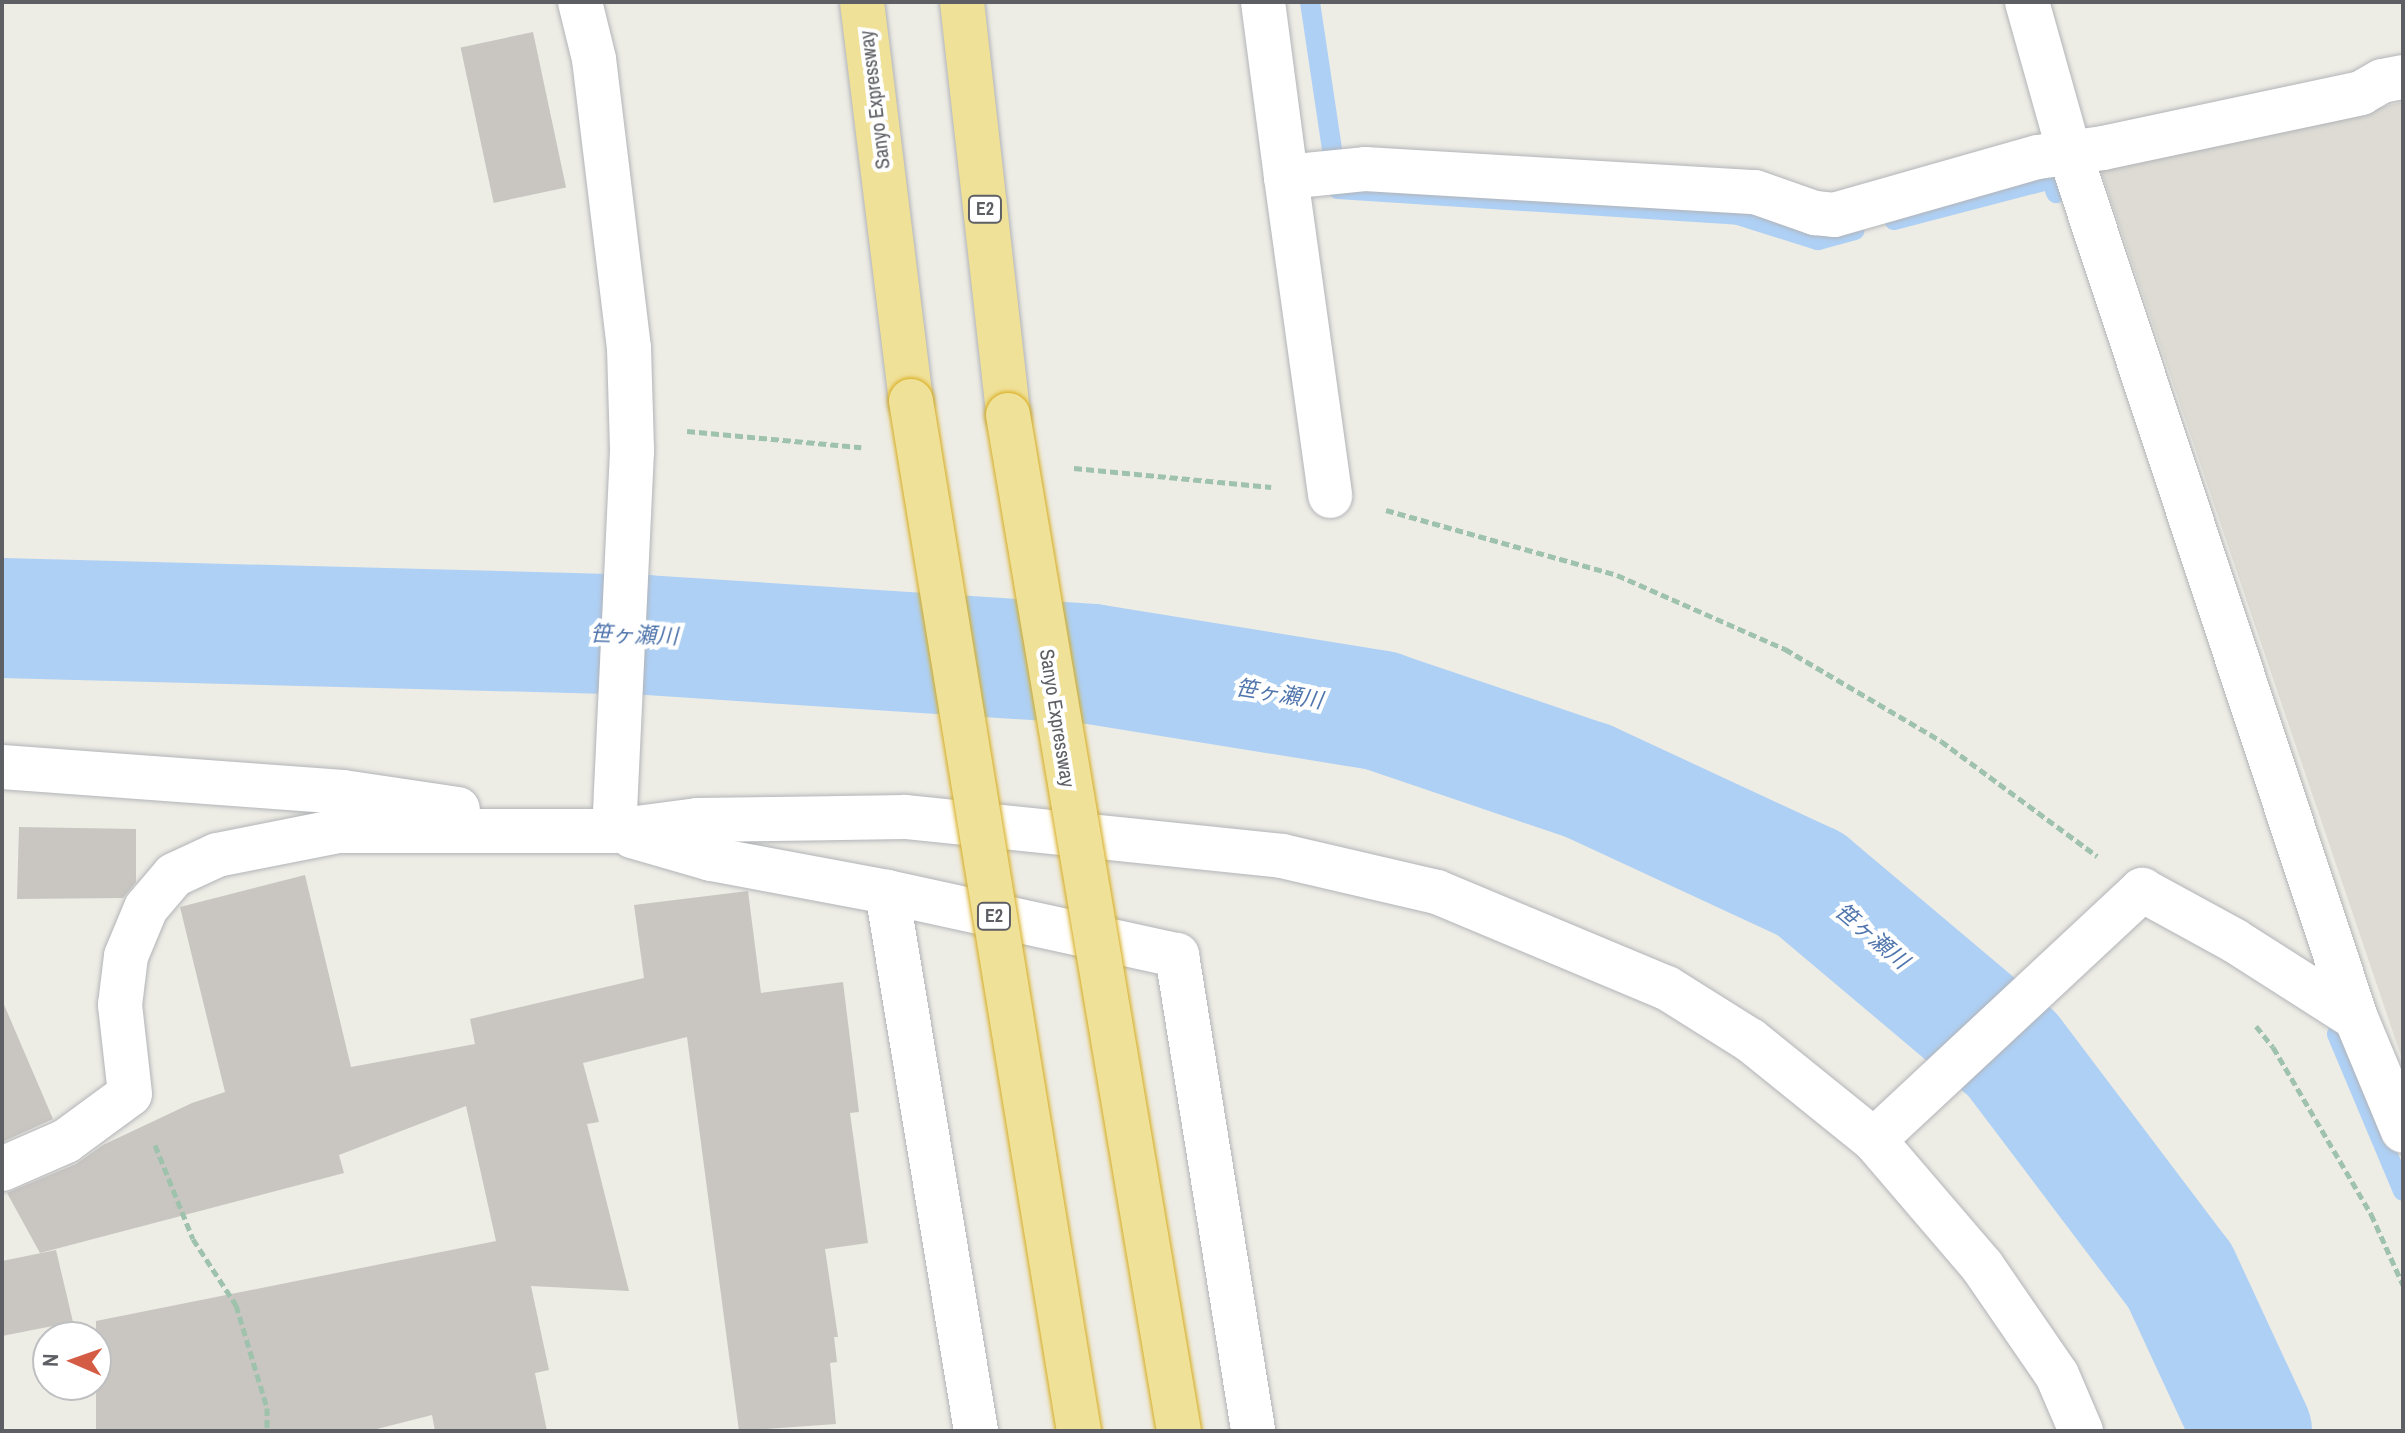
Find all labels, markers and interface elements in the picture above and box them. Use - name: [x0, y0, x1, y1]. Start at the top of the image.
- street label: Sanyo Expressway: [854, 29, 894, 171]
- road number: E2: [967, 195, 1003, 223]
- water label: 笹ヶ瀬川: [590, 620, 678, 650]
- street label: Sanyo Expressway: [1035, 647, 1081, 789]
- water label: 笹ヶ瀬川: [1233, 674, 1325, 714]
- water label: 笹ヶ瀬川: [1830, 898, 1914, 974]
- road number: E2: [976, 902, 1012, 930]
- north arrow: [32, 1321, 112, 1401]
- text: N: [35, 1353, 65, 1367]

